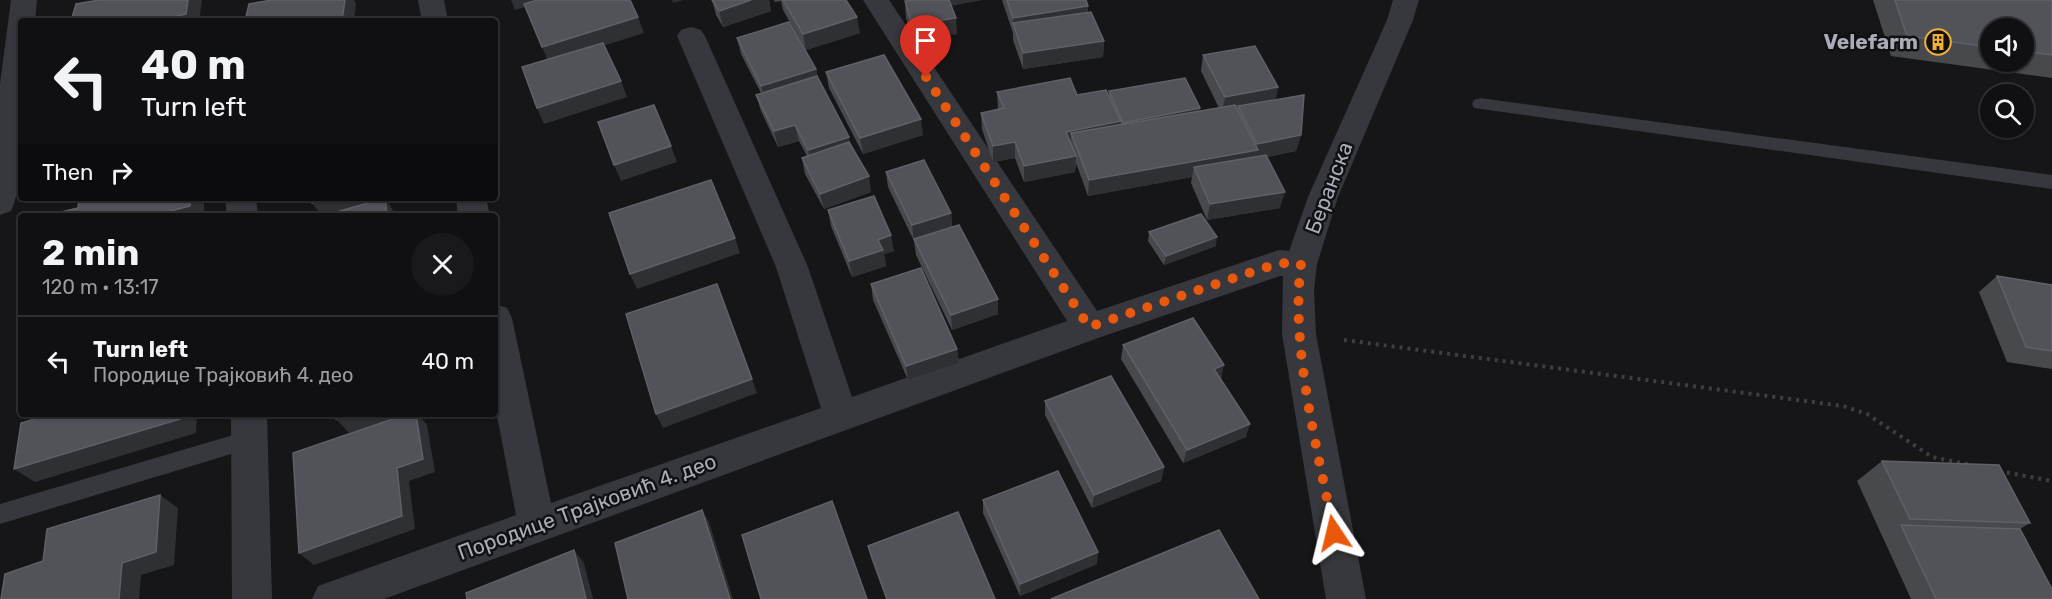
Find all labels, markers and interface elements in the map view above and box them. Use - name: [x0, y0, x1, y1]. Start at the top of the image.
- pin: [900, 15, 951, 77]
- map controls: [1980, 18, 2034, 138]
- button: sound: [1980, 18, 2034, 72]
- icon: arrive: [909, 24, 942, 57]
- building icon: Velefarm: [1923, 27, 1953, 57]
- place label: Velefarm: [1823, 29, 1918, 54]
- text: 40 m: [141, 40, 246, 90]
- icon: left: [42, 42, 120, 120]
- button: search: [1980, 84, 2034, 138]
- text: Turn left: [141, 91, 246, 123]
- street label: Беранска: [1300, 138, 1358, 237]
- icon: right: [105, 156, 138, 189]
- text: Then: [42, 159, 93, 186]
- text: 2 min: [42, 231, 140, 274]
- button: close: [411, 233, 474, 296]
- text: 120 m · 13:17: [42, 275, 159, 299]
- text: Turn left: [93, 336, 188, 363]
- icon: left: [42, 345, 75, 378]
- text: 40 m: [421, 348, 474, 375]
- text: Породице Трајковић 4. део: [93, 363, 354, 387]
- street label: Породице Трајковић 4. део: [454, 448, 720, 565]
- position arrow: [1302, 501, 1366, 565]

